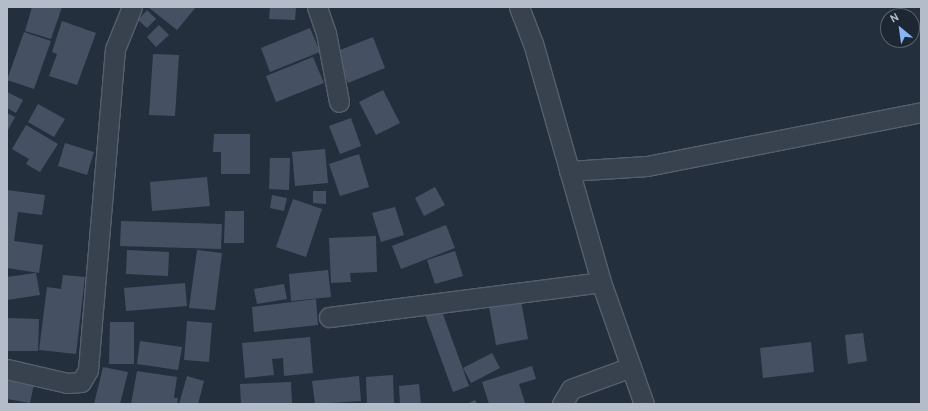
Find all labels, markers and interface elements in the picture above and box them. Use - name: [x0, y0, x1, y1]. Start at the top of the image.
- north arrow: [880, 8, 920, 48]
- text: N: [888, 10, 902, 26]

